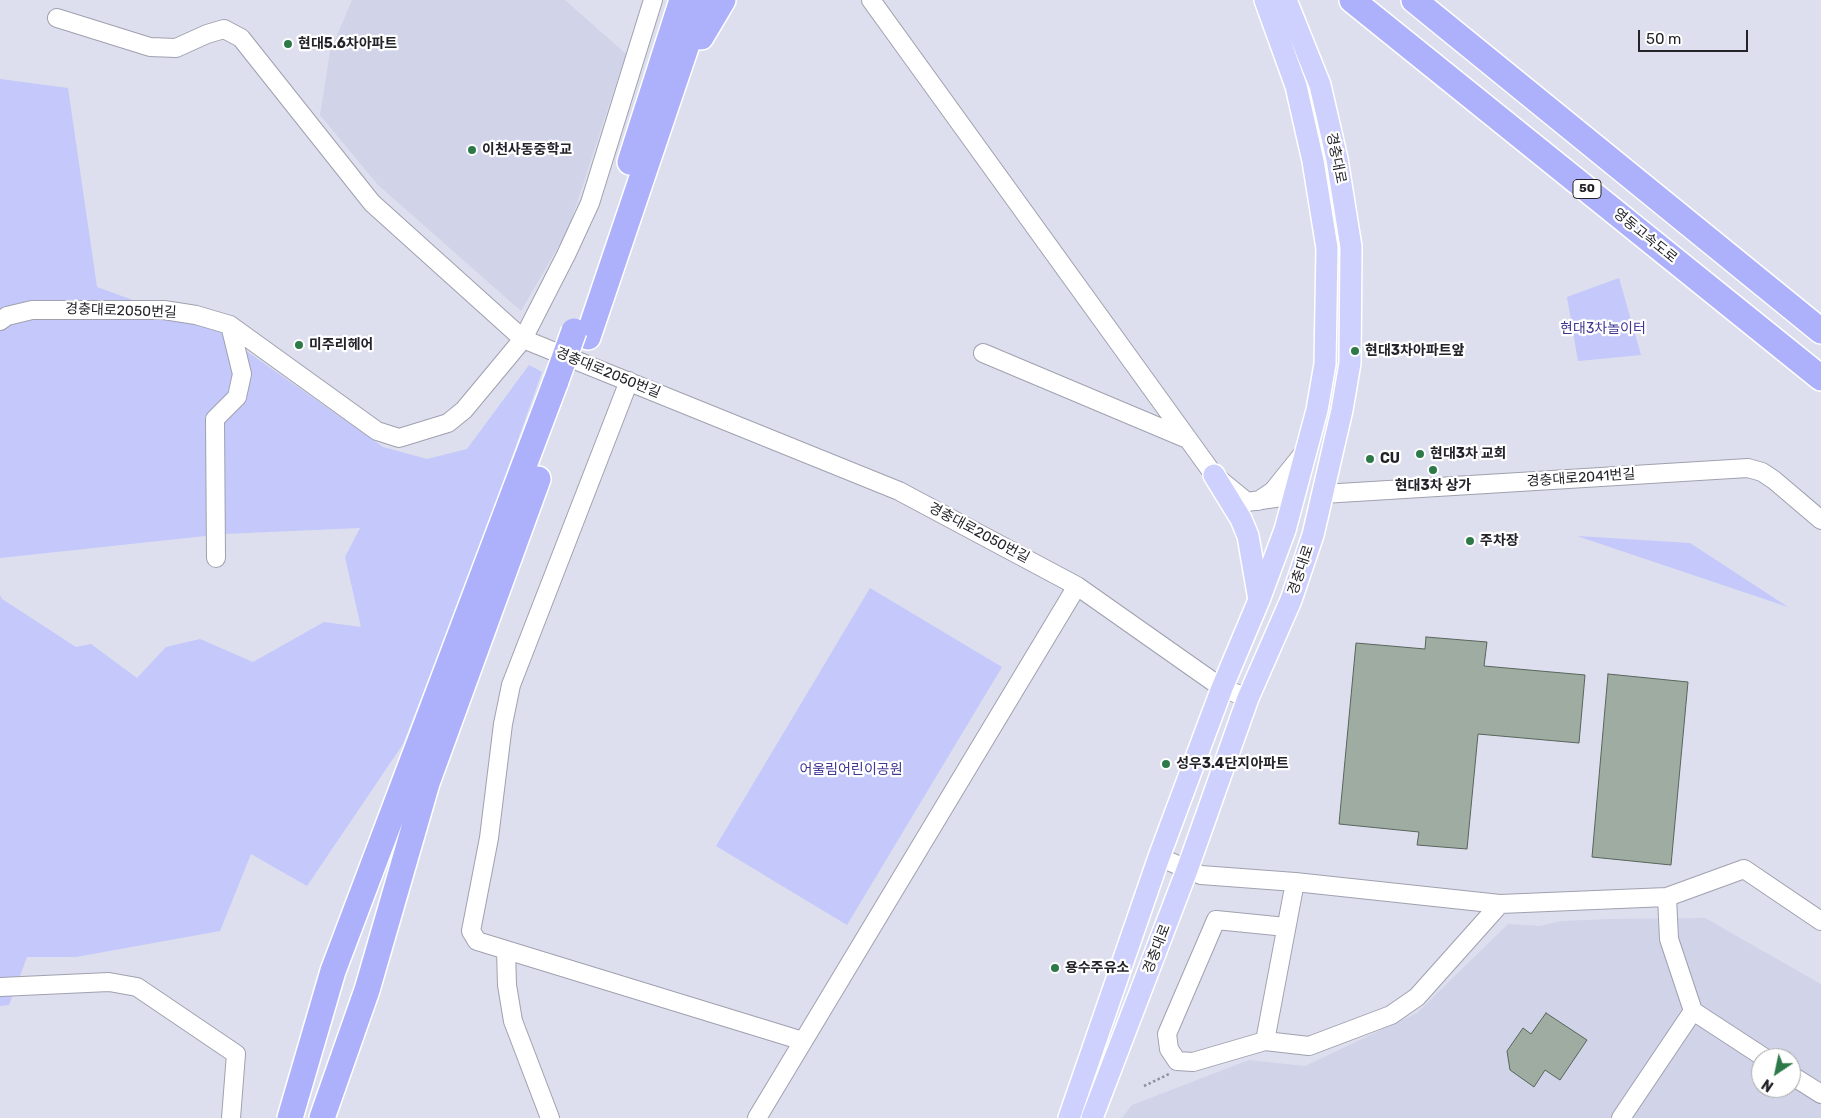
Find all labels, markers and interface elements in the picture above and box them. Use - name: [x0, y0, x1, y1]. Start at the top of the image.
- scale bar: [1641, 20, 1751, 52]
- text: 50 m: [1646, 30, 1681, 48]
- place label: 현대5.6차아파트: [298, 36, 397, 52]
- marker: 현대5.6차아파트: [282, 38, 294, 50]
- street label: 경충대로: [1323, 131, 1349, 185]
- place label: 이천사동중학교: [482, 142, 572, 158]
- marker: 이천사동중학교: [466, 144, 478, 156]
- road number: 50: [1573, 180, 1601, 198]
- street label: 영동고속도로: [1610, 205, 1680, 267]
- street label: 경충대로2050번길: [65, 301, 177, 321]
- park label: 현대3차놀이터: [1560, 321, 1646, 337]
- place label: 미주리헤어: [309, 337, 373, 353]
- marker: 미주리헤어: [293, 339, 305, 351]
- place label: 현대3차아파트앞: [1365, 343, 1464, 359]
- street label: 경충대로2050번길: [553, 344, 663, 402]
- marker: 현대3차아파트앞: [1349, 345, 1361, 357]
- place label: 현대3차 교회: [1430, 446, 1507, 462]
- marker: 현대3차 교회: [1414, 448, 1426, 460]
- place label: CU: [1380, 451, 1400, 467]
- marker: CU: [1364, 453, 1376, 465]
- marker: 현대3차 상가: [1427, 464, 1439, 476]
- street label: 경충대로2041번길: [1526, 466, 1636, 490]
- place label: 현대3차 상가: [1395, 478, 1471, 494]
- street label: 경충대로2050번길: [926, 499, 1032, 567]
- place label: 주차장: [1480, 533, 1519, 549]
- marker: 주차장: [1464, 535, 1476, 547]
- street label: 경충대로: [1285, 543, 1317, 597]
- place label: 성우3.4단지아파트: [1176, 756, 1289, 772]
- marker: 성우3.4단지아파트: [1160, 758, 1172, 770]
- park label: 어울림어린이공원: [799, 762, 903, 778]
- street label: 경충대로: [1140, 922, 1174, 976]
- place label: 용수주유소: [1065, 960, 1129, 976]
- marker: 용수주유소: [1049, 962, 1061, 974]
- north arrow: [1751, 1048, 1801, 1098]
- text: N: [1759, 1075, 1777, 1095]

